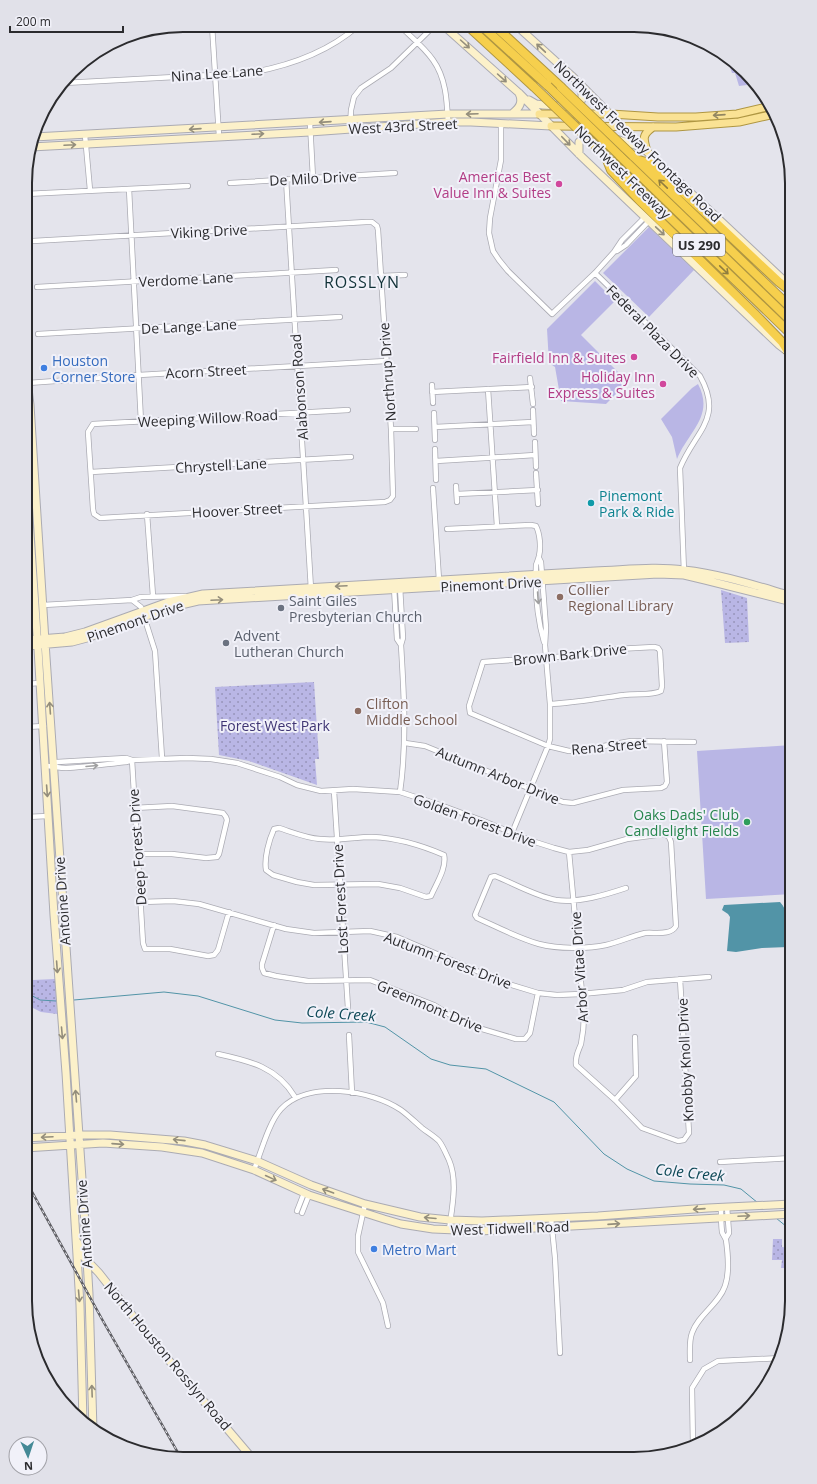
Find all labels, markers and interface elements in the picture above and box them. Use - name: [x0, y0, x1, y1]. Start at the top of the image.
- scale bar: [10, 8, 123, 34]
- text: 200 m: [16, 13, 51, 30]
- one-way arrow: [460, 40, 470, 49]
- one-way arrow: [536, 43, 546, 53]
- street label: Northwest Freeway Frontage Road: [551, 57, 725, 225]
- street label: Nina Lee Lane: [170, 60, 264, 86]
- one-way arrow: [496, 73, 506, 82]
- one-way arrow: [466, 110, 479, 118]
- one-way arrow: [713, 112, 726, 119]
- street label: West 43rd Street: [348, 114, 458, 138]
- one-way arrow: [319, 118, 332, 125]
- street label: Northwest Freeway: [572, 122, 674, 222]
- one-way arrow: [189, 125, 202, 132]
- one-way arrow: [251, 131, 264, 138]
- one-way arrow: [561, 136, 571, 146]
- one-way arrow: [63, 142, 76, 149]
- street label: De Milo Drive: [269, 166, 357, 190]
- place label: Americas Best Value Inn & Suites: [433, 167, 551, 202]
- marker: Americas Best Value Inn & Suites: [554, 179, 564, 189]
- one-way arrow: [658, 180, 668, 189]
- street label: Viking Drive: [170, 219, 248, 242]
- one-way arrow: [655, 227, 665, 236]
- road number: US 290: [673, 234, 725, 256]
- one-way arrow: [719, 265, 729, 274]
- street label: Verdome Lane: [138, 267, 234, 291]
- district label: ROSSLYN: [324, 271, 400, 293]
- street label: Federal Plaza Drive: [602, 280, 704, 382]
- street label: De Lange Lane: [141, 314, 238, 338]
- street label: Northrup Drive: [374, 322, 400, 422]
- street label: Alabonson Road: [286, 333, 312, 441]
- place label: Fairfield Inn & Suites: [492, 348, 626, 367]
- place label: Houston Corner Store: [52, 351, 136, 386]
- marker: Fairfield Inn & Suites: [629, 352, 639, 362]
- street label: Acorn Street: [165, 359, 247, 383]
- marker: Houston Corner Store: [39, 363, 49, 373]
- place label: Holiday Inn Express & Suites: [548, 367, 655, 402]
- marker: Holiday Inn Express & Suites: [658, 379, 668, 389]
- street label: Weeping Willow Road: [137, 405, 279, 431]
- street label: Chrystell Lane: [175, 453, 268, 477]
- place label: Pinemont Park & Ride: [599, 486, 674, 521]
- street label: Hoover Street: [191, 498, 283, 522]
- marker: Pinemont Park & Ride: [586, 498, 596, 508]
- street label: Pinemont Drive: [440, 572, 542, 596]
- place label: Collier Regional Library: [568, 580, 674, 615]
- one-way arrow: [335, 582, 348, 589]
- place label: Saint Giles Presbyterian Church: [289, 591, 422, 626]
- one-way arrow: [534, 591, 541, 604]
- marker: Collier Regional Library: [555, 592, 565, 602]
- street label: Pinemont Drive: [84, 595, 186, 646]
- one-way arrow: [210, 596, 223, 603]
- marker: Saint Giles Presbyterian Church: [276, 603, 286, 613]
- place label: Advent Lutheran Church: [234, 626, 344, 661]
- marker: Advent Lutheran Church: [221, 638, 231, 648]
- street label: Brown Bark Drive: [512, 639, 628, 669]
- place label: Clifton Middle School: [366, 694, 458, 729]
- one-way arrow: [46, 702, 53, 715]
- marker: Clifton Middle School: [353, 706, 363, 716]
- park label: Forest West Park: [220, 716, 331, 735]
- street label: Rena Street: [571, 733, 647, 759]
- street label: Autumn Arbor Drive: [434, 742, 563, 808]
- one-way arrow: [85, 762, 98, 769]
- one-way arrow: [43, 784, 50, 797]
- street label: Deep Forest Drive: [123, 788, 151, 906]
- street label: Golden Forest Drive: [411, 789, 539, 851]
- place label: Oaks Dads' Club Candlelight Fields: [625, 805, 739, 840]
- marker: Oaks Dads' Club Candlelight Fields: [742, 817, 752, 827]
- street label: Lost Forest Drive: [328, 844, 352, 954]
- street label: Antoine Drive: [49, 856, 75, 946]
- street label: Arbor Vitae Drive: [566, 911, 592, 1023]
- street label: Autumn Forest Drive: [382, 927, 515, 993]
- one-way arrow: [54, 960, 61, 973]
- street label: Greenmont Drive: [374, 975, 486, 1037]
- street label: Knobby Knoll Drive: [672, 997, 698, 1122]
- water label: Cole Creek: [306, 1001, 377, 1025]
- one-way arrow: [59, 1026, 66, 1039]
- one-way arrow: [72, 1090, 79, 1103]
- one-way arrow: [41, 1133, 54, 1140]
- one-way arrow: [173, 1136, 186, 1144]
- one-way arrow: [111, 1141, 124, 1148]
- water label: Cole Creek: [654, 1158, 726, 1186]
- one-way arrow: [265, 1174, 277, 1182]
- street label: Antoine Drive: [71, 1179, 97, 1269]
- one-way arrow: [322, 1187, 334, 1195]
- one-way arrow: [693, 1205, 706, 1212]
- one-way arrow: [737, 1213, 750, 1220]
- one-way arrow: [424, 1214, 437, 1222]
- street label: West Tidwell Road: [450, 1216, 570, 1240]
- one-way arrow: [607, 1220, 620, 1227]
- place label: Metro Mart: [382, 1240, 456, 1259]
- marker: Metro Mart: [369, 1244, 379, 1254]
- street label: North Houston Rosslyn Road: [100, 1278, 236, 1434]
- one-way arrow: [75, 1289, 82, 1302]
- one-way arrow: [88, 1385, 95, 1398]
- north arrow: [8, 1436, 48, 1476]
- text: N: [24, 1459, 33, 1474]

